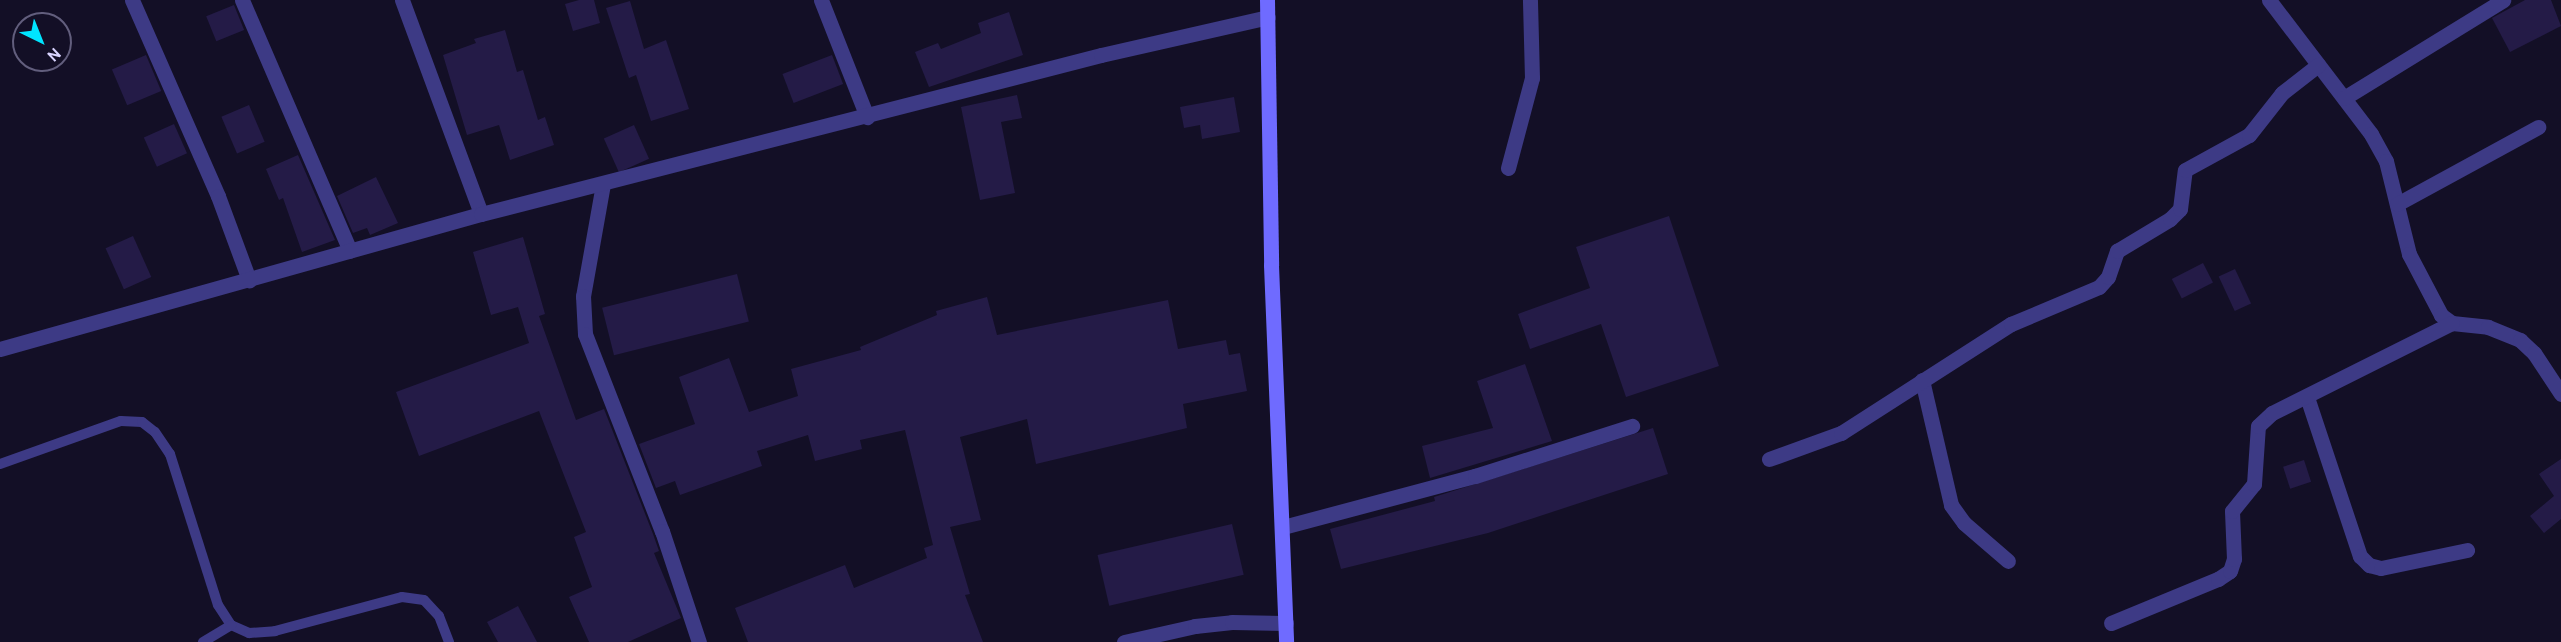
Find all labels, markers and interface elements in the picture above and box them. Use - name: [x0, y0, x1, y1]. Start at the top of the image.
- north arrow: [12, 12, 72, 72]
- text: N: [42, 42, 64, 65]

